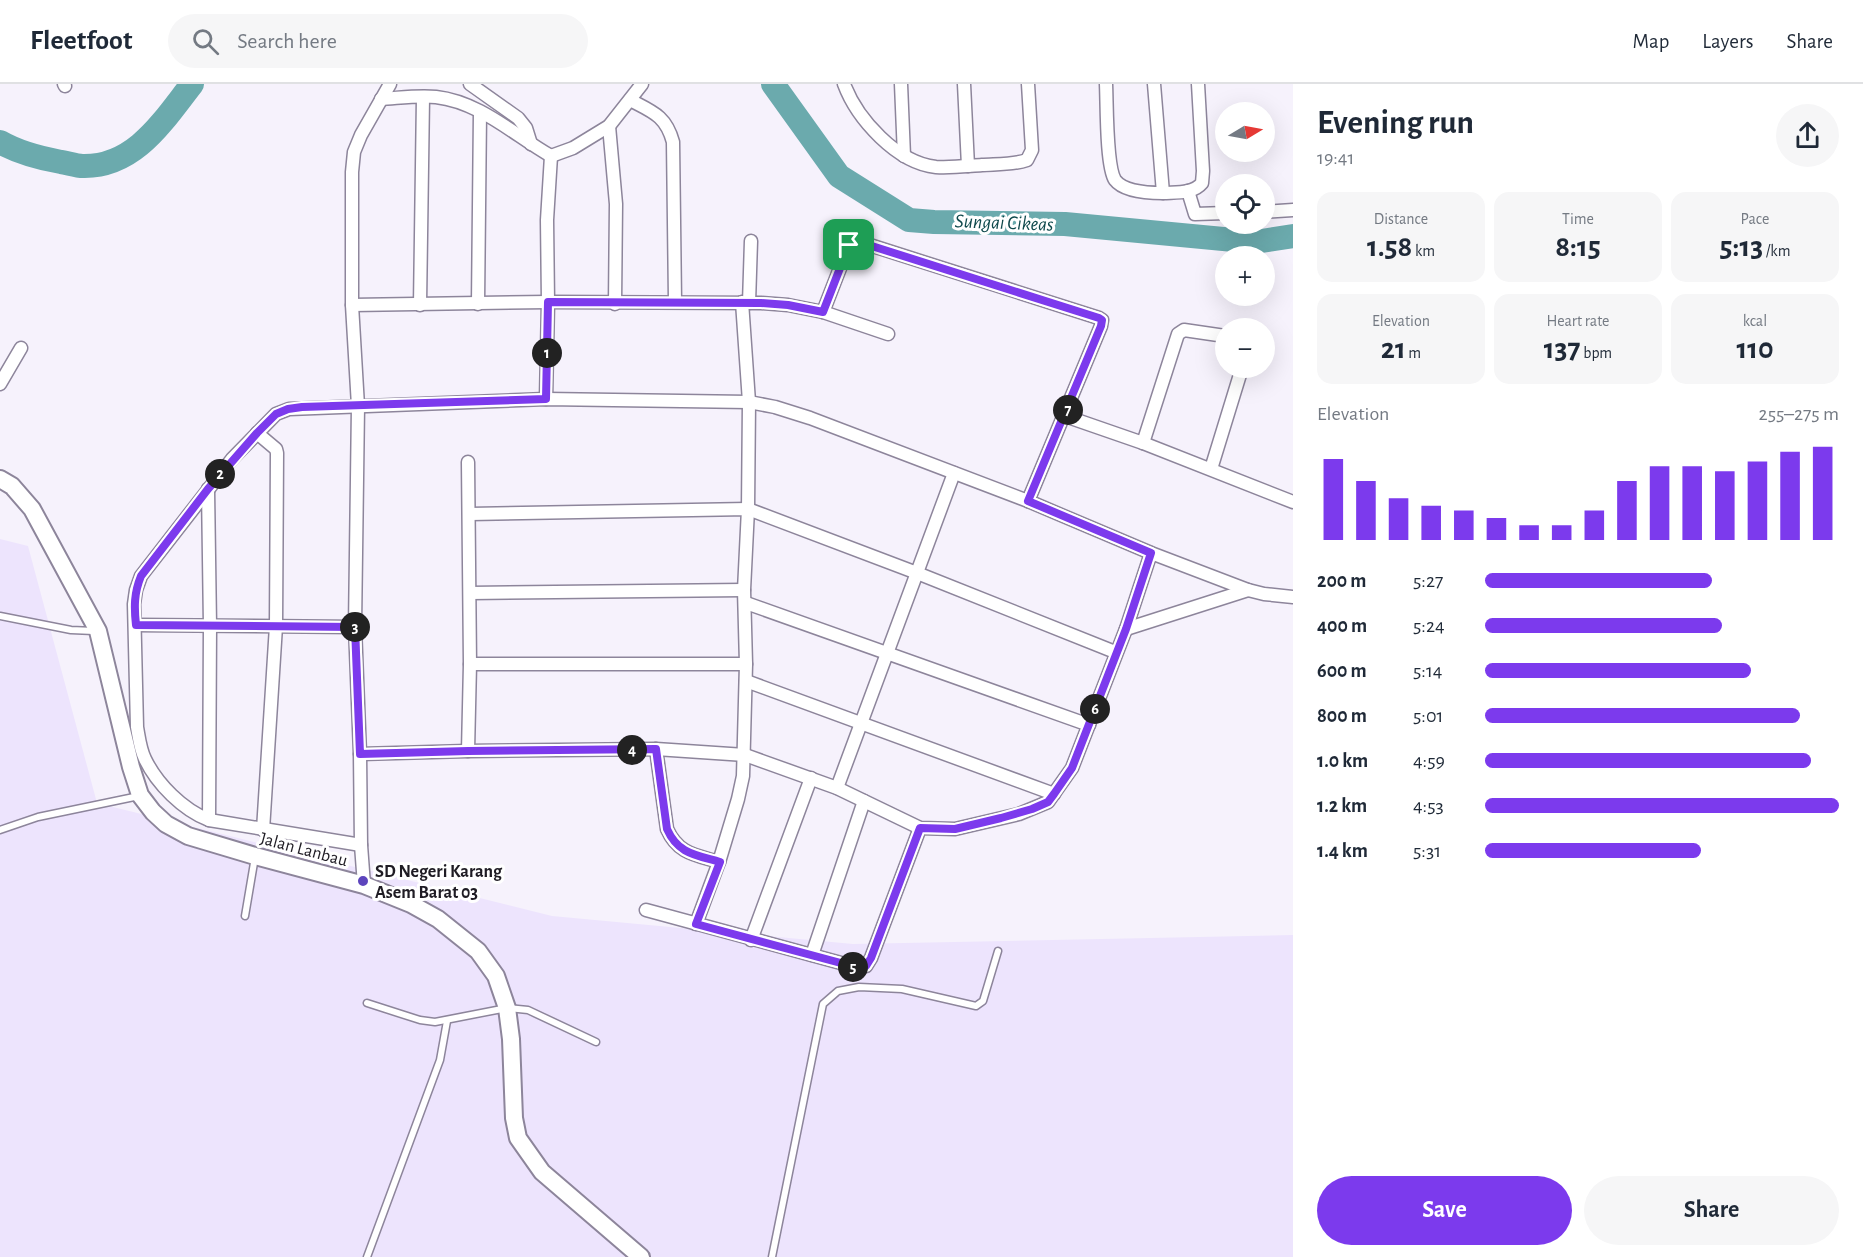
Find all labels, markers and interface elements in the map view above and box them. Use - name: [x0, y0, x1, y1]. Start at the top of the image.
- search box: [168, 14, 588, 68]
- icon: search: [189, 25, 222, 58]
- text: Fleetfoot: [30, 27, 132, 55]
- text: Search here: [237, 30, 337, 52]
- text: Map: [1633, 31, 1669, 52]
- text: Layers: [1702, 31, 1753, 52]
- text: Share: [1786, 31, 1833, 52]
- north arrow: [1215, 102, 1275, 162]
- map controls: [1215, 102, 1275, 378]
- button: share: [1776, 104, 1839, 167]
- text: Evening run: [1317, 107, 1474, 140]
- text: 19:41: [1317, 148, 1354, 168]
- button: locate: [1215, 174, 1275, 234]
- water label: Sungai Cikeas: [954, 211, 1054, 235]
- text: Distance: [1374, 211, 1428, 227]
- text: Time: [1562, 211, 1594, 227]
- text: Pace: [1741, 211, 1769, 227]
- pin: [823, 219, 874, 270]
- icon: arrive: [832, 228, 865, 261]
- text: 1.58: [1367, 232, 1412, 262]
- text: 8:15: [1555, 232, 1601, 262]
- text: 5:13: [1720, 232, 1763, 262]
- text: km: [1412, 243, 1435, 259]
- text: /km: [1763, 243, 1790, 259]
- button: +: [1215, 246, 1275, 306]
- text: Elevation: [1372, 313, 1430, 329]
- text: Heart rate: [1547, 313, 1609, 329]
- text: kcal: [1743, 313, 1767, 329]
- button: −: [1215, 318, 1275, 378]
- text: 21: [1381, 334, 1406, 364]
- text: 137: [1544, 334, 1581, 364]
- text: 110: [1736, 334, 1774, 364]
- pin: 1: [532, 338, 562, 368]
- text: 1: [544, 345, 550, 361]
- text: m: [1406, 345, 1421, 361]
- text: bpm: [1581, 345, 1612, 361]
- pin: 7: [1053, 395, 1083, 425]
- text: 7: [1065, 402, 1071, 418]
- text: Elevation: [1317, 404, 1389, 424]
- text: 255–275 m: [1759, 404, 1839, 424]
- pin: 2: [205, 459, 235, 489]
- text: 2: [216, 466, 224, 482]
- text: 200 m: [1317, 571, 1366, 591]
- text: 5:27: [1413, 571, 1443, 591]
- pin: 3: [340, 612, 370, 642]
- text: 400 m: [1317, 616, 1367, 636]
- text: 5:24: [1413, 616, 1445, 636]
- text: 3: [352, 619, 358, 635]
- text: 600 m: [1317, 661, 1367, 681]
- text: 5:14: [1413, 661, 1442, 681]
- pin: 6: [1080, 694, 1110, 724]
- text: 6: [1091, 701, 1099, 717]
- text: 800 m: [1317, 706, 1367, 726]
- text: 5:01: [1413, 706, 1443, 726]
- pin: 4: [617, 735, 647, 765]
- text: 4: [628, 742, 636, 758]
- text: 1.0 km: [1317, 751, 1368, 771]
- text: 4:59: [1413, 751, 1445, 771]
- text: 1.2 km: [1317, 796, 1367, 816]
- text: 4:53: [1413, 796, 1444, 816]
- street label: Jalan Lanbau: [258, 830, 350, 870]
- text: 1.4 km: [1317, 841, 1368, 861]
- text: 5:31: [1413, 841, 1441, 861]
- place label: SD Negeri Karang Asem Barat 03: [375, 863, 503, 902]
- marker: SD Negeri Karang Asem Barat 03: [356, 874, 370, 888]
- pin: 5: [838, 952, 868, 982]
- text: 5: [850, 959, 856, 975]
- button: Save: [1317, 1176, 1572, 1245]
- button: Share: [1584, 1176, 1839, 1245]

